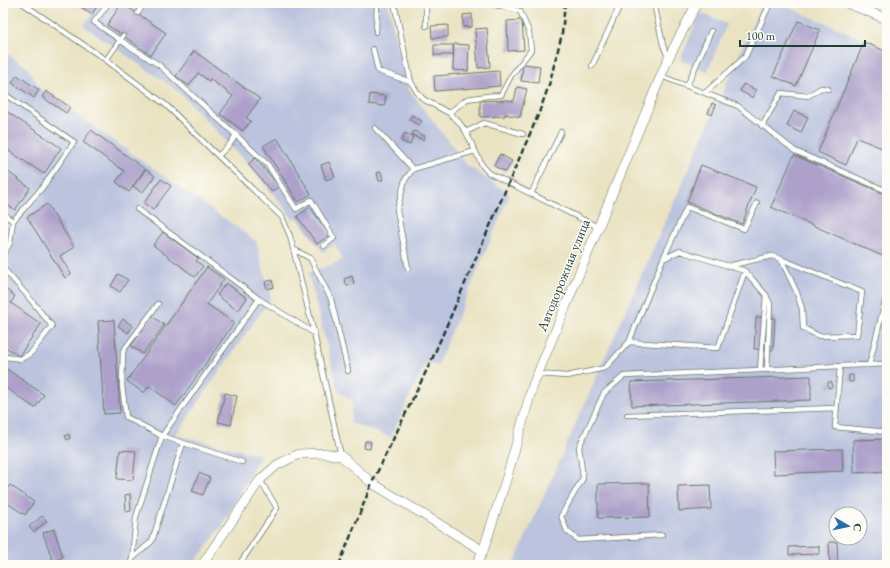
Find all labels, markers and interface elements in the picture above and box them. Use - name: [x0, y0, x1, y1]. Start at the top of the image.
- scale bar: [740, 22, 865, 48]
- text: 100 m: [746, 28, 776, 44]
- street label: Автодорожная улица: [532, 216, 594, 335]
- north arrow: [828, 506, 868, 546]
- text: С: [850, 523, 865, 533]

